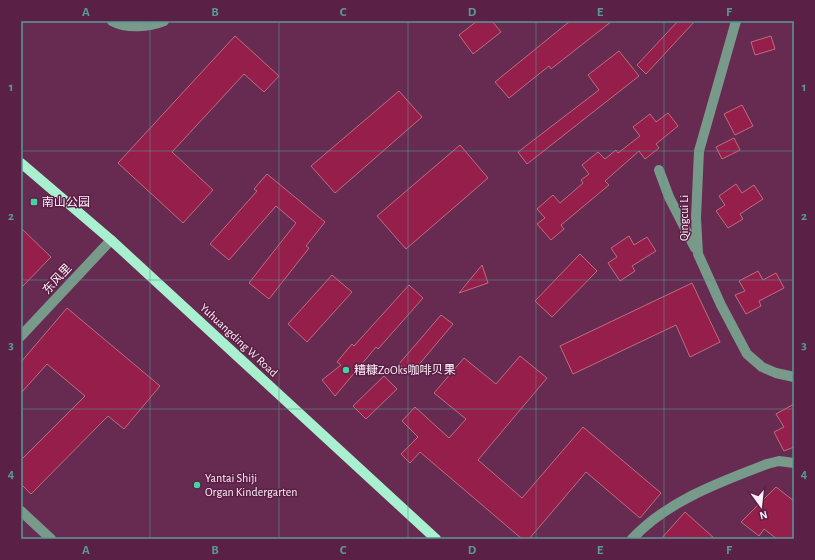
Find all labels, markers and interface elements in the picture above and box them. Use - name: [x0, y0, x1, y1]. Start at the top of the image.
- text: A: [82, 6, 90, 19]
- text: B: [211, 6, 219, 19]
- text: C: [340, 6, 347, 19]
- text: D: [468, 6, 477, 19]
- text: E: [597, 6, 604, 19]
- text: F: [726, 6, 733, 19]
- text: 1: [9, 81, 13, 94]
- text: 1: [802, 81, 806, 94]
- street label: Qingcui Li: [678, 195, 691, 241]
- place label: 南山公园: [42, 196, 90, 208]
- marker: 南山公园: [29, 197, 39, 207]
- text: 2: [8, 210, 14, 223]
- text: 2: [801, 210, 807, 223]
- street label: 东风里: [40, 261, 74, 296]
- street label: Yuhuangding W Road: [198, 301, 280, 379]
- text: 3: [8, 339, 14, 352]
- text: 3: [801, 339, 807, 352]
- place label: 糟糠ZoOks咖啡贝果: [354, 363, 455, 376]
- marker: 糟糠ZoOks咖啡贝果: [341, 365, 351, 375]
- text: 4: [8, 468, 15, 481]
- text: 4: [801, 468, 808, 481]
- place label: Yantai Shiji Organ Kindergarten: [205, 472, 297, 498]
- marker: Yantai Shiji Organ Kindergarten: [192, 480, 202, 490]
- north arrow: [741, 486, 781, 526]
- text: N: [758, 509, 769, 521]
- text: A: [82, 544, 90, 557]
- text: B: [211, 544, 219, 557]
- text: C: [340, 544, 347, 557]
- text: D: [468, 544, 477, 557]
- text: E: [597, 544, 604, 557]
- text: F: [726, 544, 733, 557]

